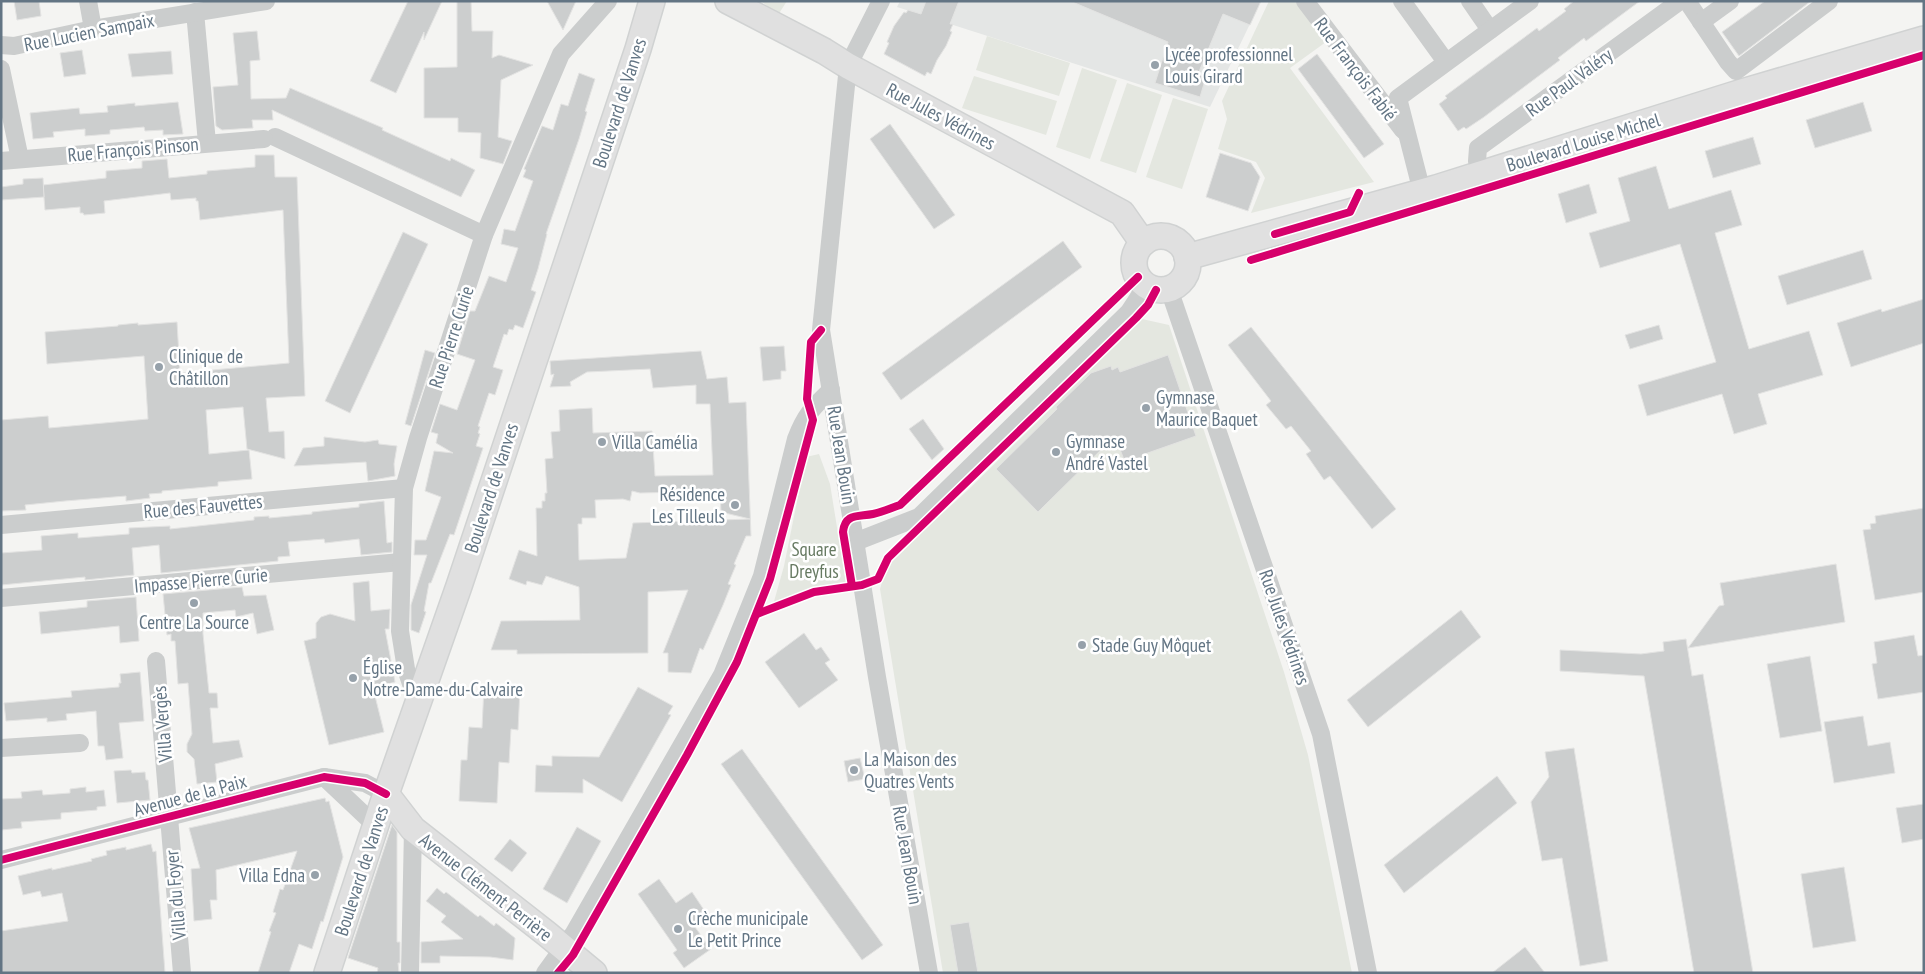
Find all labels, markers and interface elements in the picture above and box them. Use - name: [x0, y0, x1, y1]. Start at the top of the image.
- street label: Rue Lucien Sampaix: [22, 8, 156, 56]
- street label: Rue François Fabié: [1309, 13, 1403, 126]
- street label: Boulevard de Vanves: [587, 35, 651, 171]
- place label: Lycée professionnel Louis Girard: [1165, 42, 1293, 88]
- street label: Rue Paul Valéry: [1521, 42, 1618, 122]
- marker: Lycée professionnel Louis Girard: [1149, 59, 1161, 71]
- street label: Rue Jules Védrines: [882, 77, 1000, 155]
- street label: Boulevard Louise Michel: [1503, 107, 1663, 177]
- street label: Rue François Pinson: [66, 131, 200, 167]
- street label: Rue Pierre Curie: [423, 283, 479, 391]
- place label: Clinique de Châtillon: [169, 344, 243, 390]
- marker: Clinique de Châtillon: [153, 361, 165, 373]
- place label: Gymnase Maurice Baquet: [1156, 385, 1258, 431]
- marker: Gymnase Maurice Baquet: [1140, 402, 1152, 414]
- street label: Rue Jean Bouin: [822, 404, 862, 506]
- street label: Boulevard de Vanves: [459, 420, 523, 556]
- place label: Gymnase André Vastel: [1066, 429, 1148, 475]
- place label: Villa Camélia: [611, 430, 698, 454]
- marker: Villa Camélia: [596, 436, 608, 448]
- marker: Gymnase André Vastel: [1050, 446, 1062, 458]
- place label: Résidence Les Tilleuls: [652, 482, 725, 528]
- street label: Rue des Fauvettes: [143, 489, 263, 523]
- marker: Résidence Les Tilleuls: [729, 499, 741, 511]
- park label: Square Dreyfus: [789, 537, 839, 583]
- street label: Impasse Pierre Curie: [133, 562, 269, 598]
- street label: Rue Jules Védrines: [1254, 566, 1316, 688]
- marker: Centre La Source: [188, 597, 200, 609]
- place label: Centre La Source: [139, 610, 249, 634]
- place label: Stade Guy Môquet: [1092, 633, 1212, 657]
- marker: Stade Guy Môquet: [1076, 639, 1088, 651]
- place label: Église Notre-Dame-du-Calvaire: [363, 655, 523, 701]
- marker: Église Notre-Dame-du-Calvaire: [347, 672, 359, 684]
- street label: Villa Vergès: [147, 685, 177, 764]
- place label: La Maison des Quatres Vents: [864, 747, 957, 793]
- marker: La Maison des Quatres Vents: [848, 764, 860, 776]
- street label: Avenue de la Paix: [131, 768, 249, 822]
- street label: Boulevard de Vanves: [329, 803, 393, 939]
- street label: Rue Jean Bouin: [888, 804, 928, 906]
- street label: Avenue Clément Perrière: [415, 828, 557, 946]
- street label: Villa du Foyer: [159, 848, 191, 942]
- place label: Villa Edna: [238, 863, 305, 887]
- marker: Villa Edna: [309, 869, 321, 881]
- place label: Crèche municipale Le Petit Prince: [688, 906, 809, 952]
- marker: Crèche municipale Le Petit Prince: [672, 923, 684, 935]

